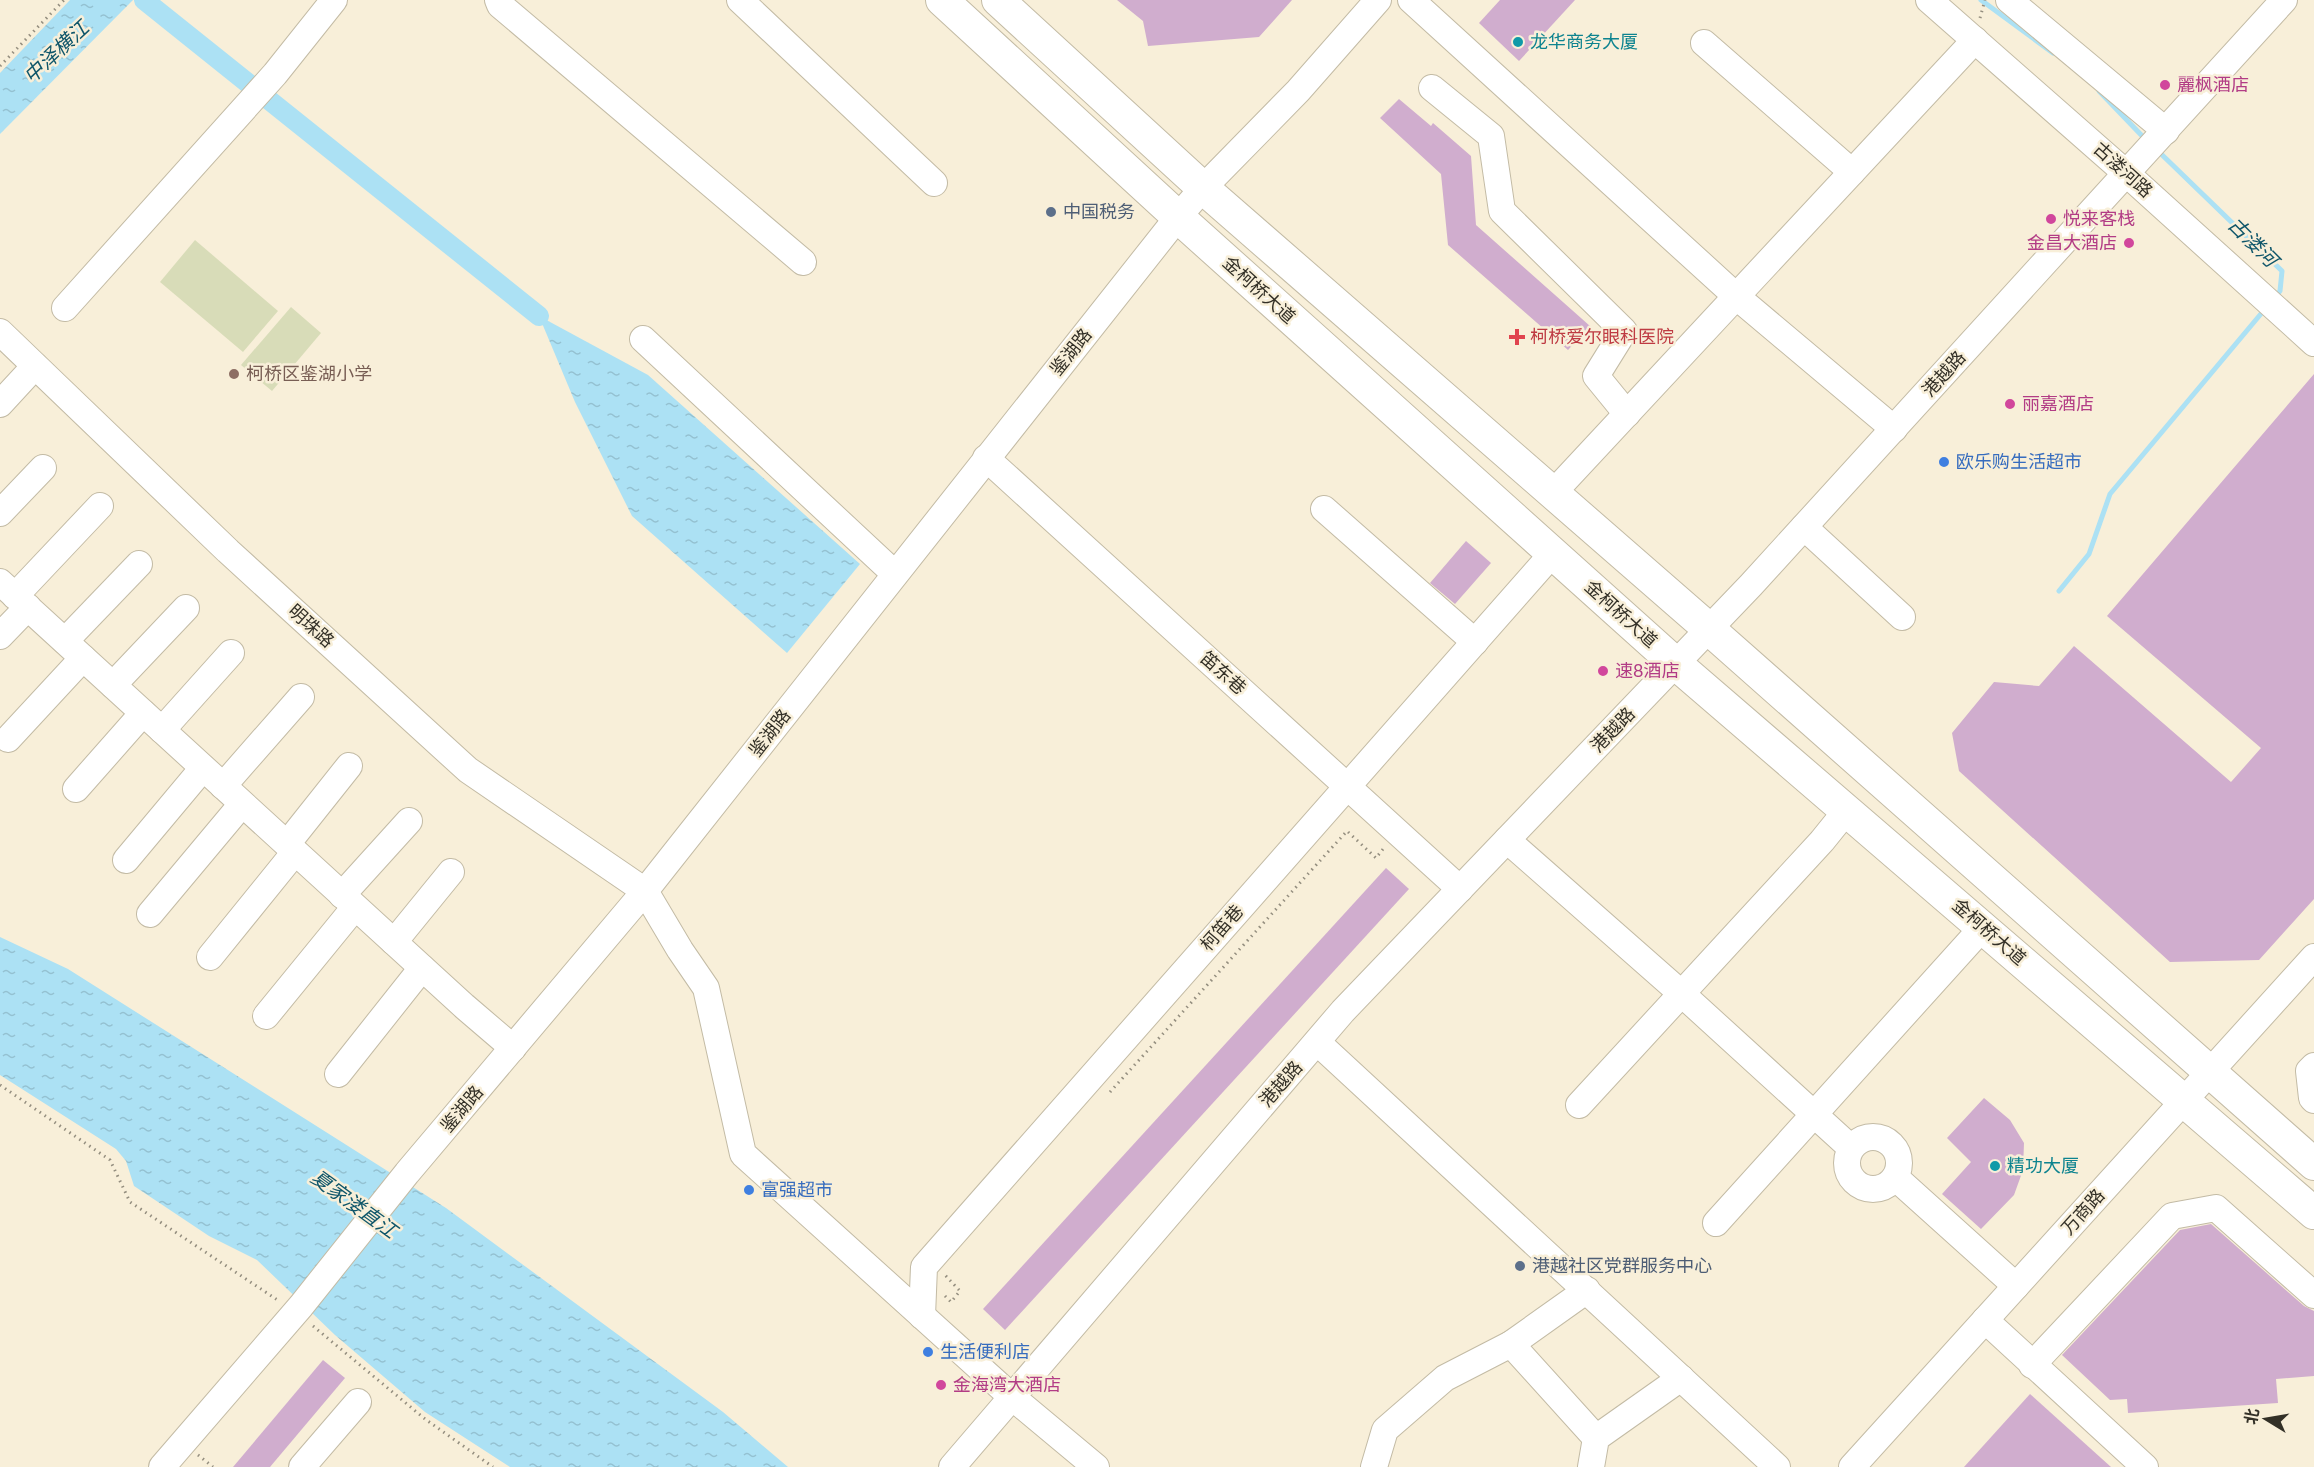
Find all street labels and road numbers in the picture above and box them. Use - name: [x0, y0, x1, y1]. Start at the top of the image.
- street label: 古溇河路: [2090, 137, 2158, 202]
- street label: 金柯桥大道: [1219, 251, 1300, 328]
- street label: 鉴湖路: [1045, 323, 1096, 379]
- street label: 港越路: [1917, 346, 1969, 401]
- street label: 金柯桥大道: [1581, 575, 1662, 652]
- street label: 明珠路: [284, 599, 339, 651]
- street label: 笛东巷: [1196, 646, 1251, 698]
- street label: 港越路: [1586, 702, 1639, 756]
- street label: 鉴湖路: [744, 704, 795, 760]
- street label: 金柯桥大道: [1948, 893, 2031, 969]
- street label: 柯笛巷: [1195, 900, 1247, 955]
- street label: 港越路: [1254, 1056, 1306, 1111]
- street label: 鉴湖路: [435, 1081, 487, 1136]
- street label: 万商路: [2056, 1184, 2108, 1239]

